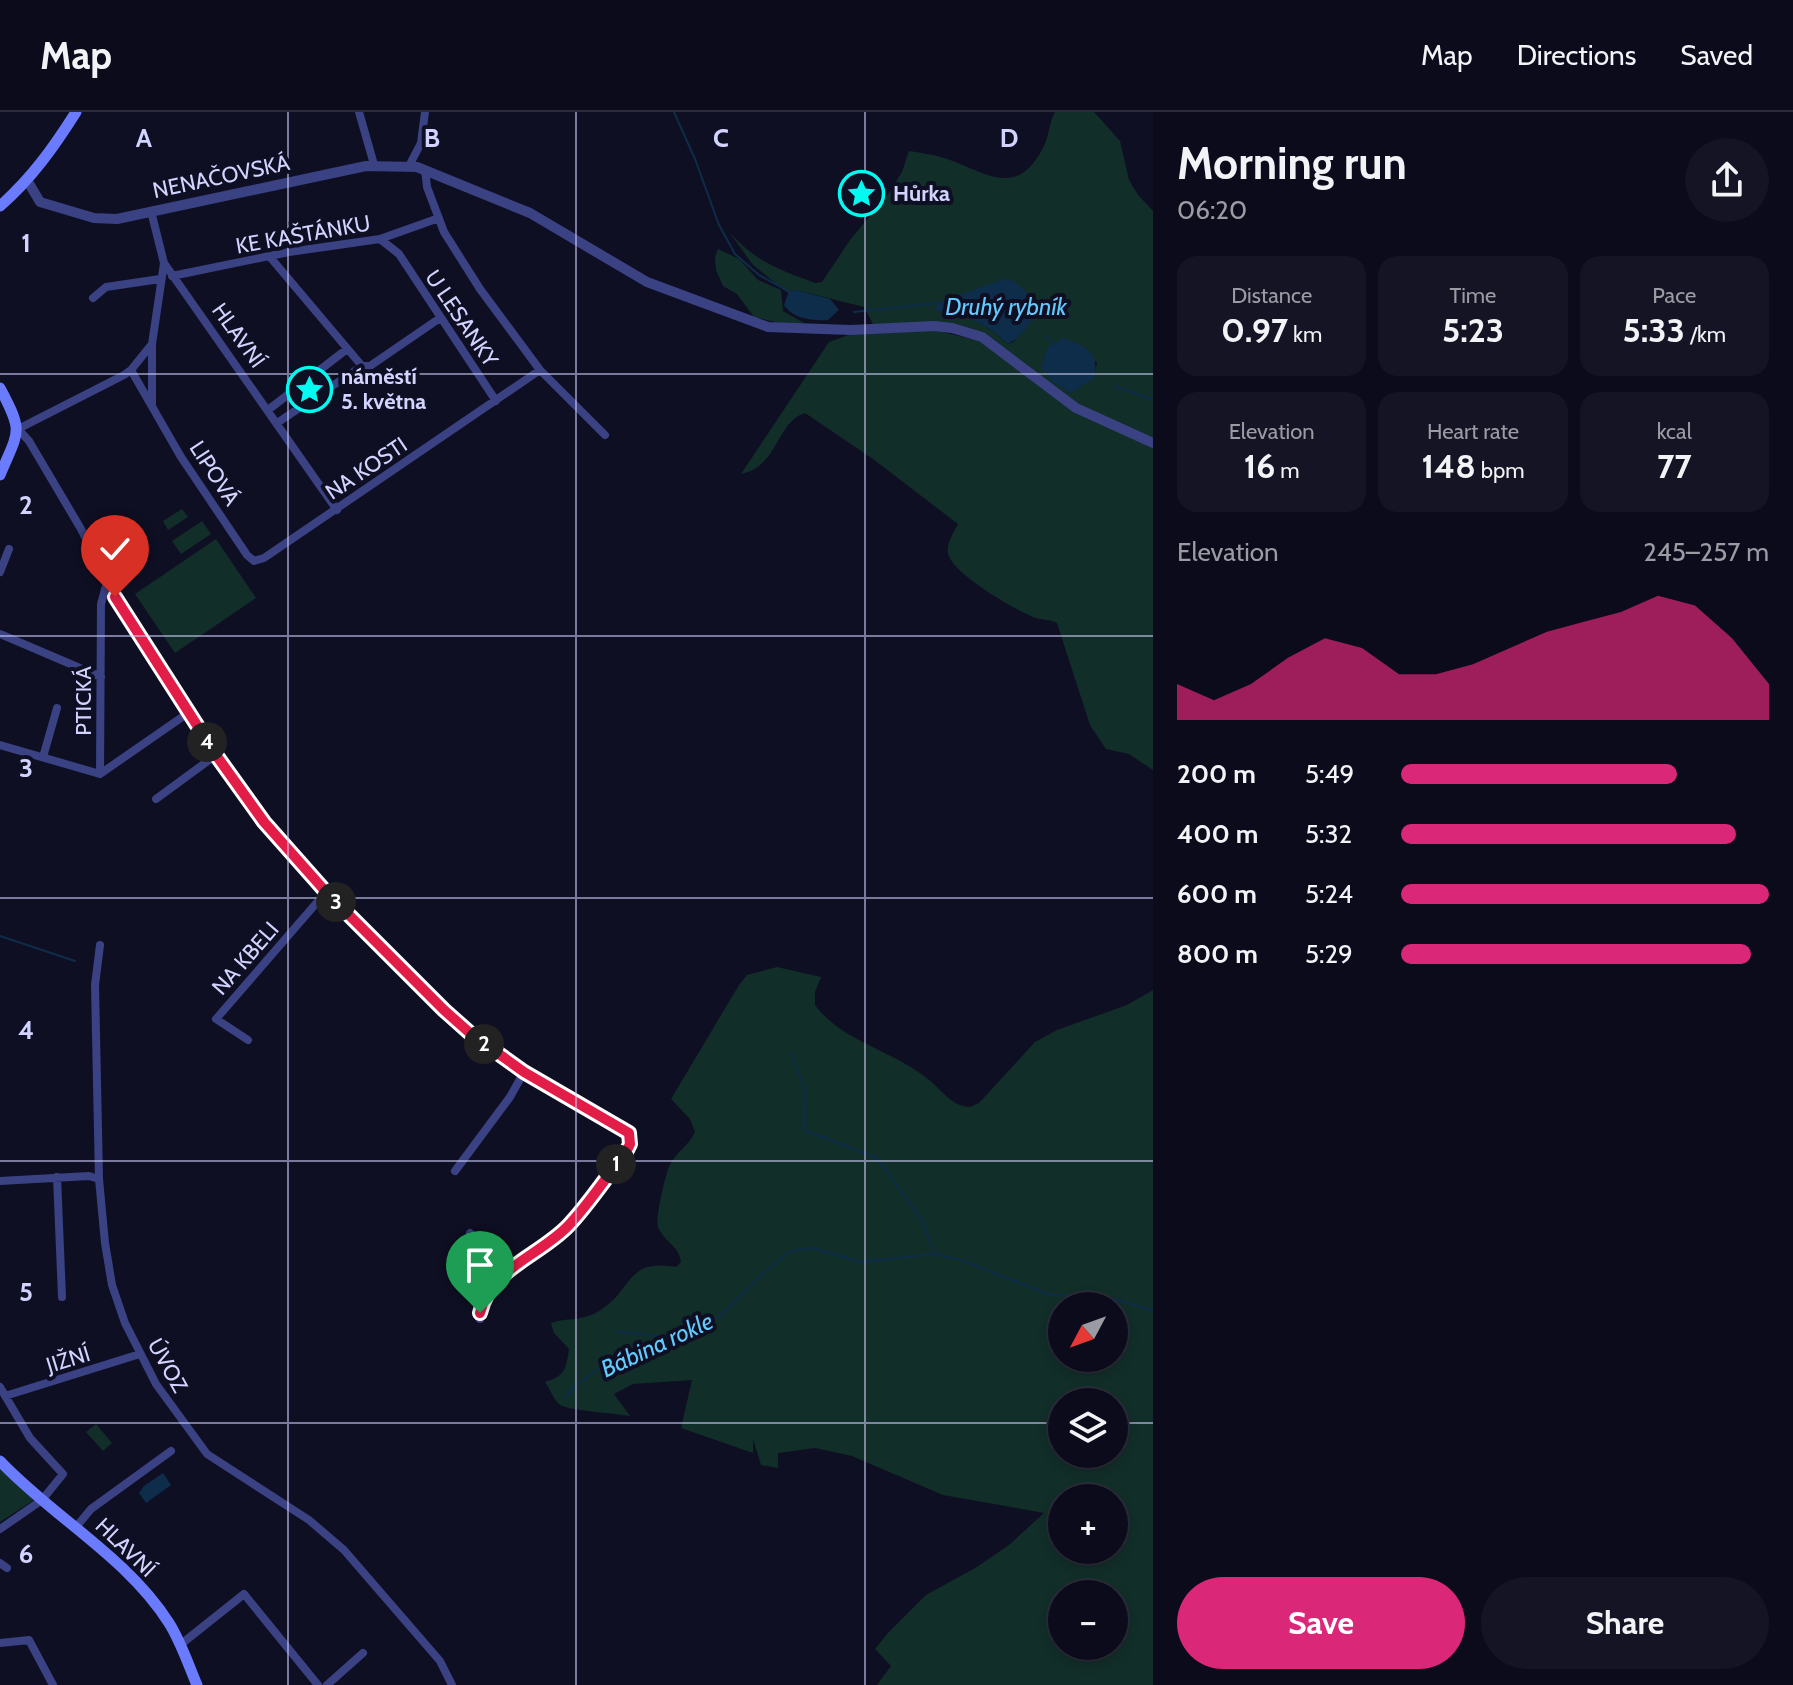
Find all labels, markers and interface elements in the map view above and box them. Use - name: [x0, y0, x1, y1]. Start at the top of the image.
- text: Map: [40, 32, 112, 79]
- text: Map: [1421, 38, 1473, 72]
- text: Directions: [1517, 38, 1636, 72]
- text: Saved: [1680, 38, 1753, 72]
- text: A: [136, 122, 153, 154]
- text: B: [424, 122, 440, 154]
- text: C: [713, 122, 729, 154]
- text: D: [1000, 122, 1018, 154]
- text: Morning run: [1177, 137, 1407, 190]
- button: share: [1685, 138, 1769, 222]
- street label: NENAČOVSKÁ: [150, 149, 292, 204]
- place icon: Hůrka: [838, 169, 886, 217]
- place label: Hůrka: [893, 180, 950, 207]
- text: 06:20: [1177, 194, 1247, 226]
- street label: KE KAŠTÁNKU: [234, 209, 373, 260]
- text: 1: [21, 227, 31, 259]
- street label: U LESANKY: [419, 265, 504, 372]
- text: Distance: [1231, 282, 1312, 309]
- text: Time: [1450, 282, 1496, 309]
- text: Pace: [1652, 282, 1696, 309]
- water label: Druhý rybník: [945, 292, 1068, 321]
- street label: HLAVNÍ: [206, 298, 271, 373]
- text: 0.97: [1221, 309, 1288, 351]
- text: 5:23: [1442, 309, 1504, 351]
- text: 5:33: [1622, 309, 1685, 351]
- text: km: [1288, 321, 1322, 348]
- text: /km: [1685, 321, 1726, 348]
- place label: náměstí 5. května: [341, 363, 426, 415]
- place icon: náměstí 5. května: [286, 365, 334, 413]
- text: Elevation: [1229, 418, 1315, 445]
- text: Heart rate: [1427, 418, 1519, 445]
- text: kcal: [1657, 418, 1692, 445]
- street label: NA KOSTI: [320, 431, 412, 506]
- street label: LIPOVÁ: [184, 436, 246, 511]
- text: 16: [1244, 445, 1275, 487]
- text: 148: [1422, 445, 1476, 487]
- text: 77: [1657, 445, 1692, 487]
- text: m: [1275, 457, 1300, 484]
- text: bpm: [1476, 457, 1524, 484]
- text: 2: [19, 489, 33, 521]
- pin: [81, 515, 149, 597]
- icon: check: [93, 527, 137, 571]
- text: Elevation: [1177, 536, 1279, 568]
- text: 245–257 m: [1643, 536, 1769, 568]
- street label: PTICKÁ: [70, 666, 97, 736]
- pin: 4: [187, 722, 227, 762]
- text: 4: [200, 728, 214, 755]
- text: 3: [19, 752, 33, 784]
- text: 200 m: [1177, 758, 1256, 790]
- text: 5:49: [1305, 758, 1354, 790]
- text: 400 m: [1177, 818, 1258, 850]
- text: 5:32: [1305, 818, 1352, 850]
- text: 600 m: [1177, 878, 1257, 910]
- text: 5:24: [1305, 878, 1353, 910]
- pin: 3: [316, 882, 356, 922]
- text: 3: [330, 888, 342, 915]
- street label: NA KBELI: [206, 916, 285, 1001]
- text: 800 m: [1177, 938, 1258, 970]
- text: 5:29: [1305, 938, 1353, 970]
- text: 4: [18, 1014, 34, 1046]
- pin: 2: [464, 1024, 504, 1064]
- text: 2: [478, 1030, 490, 1057]
- pin: 1: [596, 1144, 636, 1184]
- text: 1: [612, 1150, 620, 1177]
- pin: [446, 1231, 514, 1313]
- icon: arrive: [458, 1243, 502, 1287]
- text: 5: [19, 1276, 33, 1308]
- north arrow: [1048, 1292, 1128, 1372]
- map controls: [1048, 1292, 1128, 1660]
- water label: Bábina rokle: [596, 1306, 718, 1383]
- street label: ÚVOZ: [142, 1333, 193, 1397]
- street label: JIŽNÍ: [42, 1340, 93, 1379]
- button: layers: [1048, 1388, 1128, 1468]
- button: +: [1048, 1484, 1128, 1564]
- street label: HLAVNÍ: [90, 1512, 161, 1583]
- text: 6: [19, 1538, 33, 1570]
- button: Save: [1177, 1577, 1465, 1669]
- button: Share: [1481, 1577, 1769, 1669]
- button: −: [1048, 1580, 1128, 1660]

